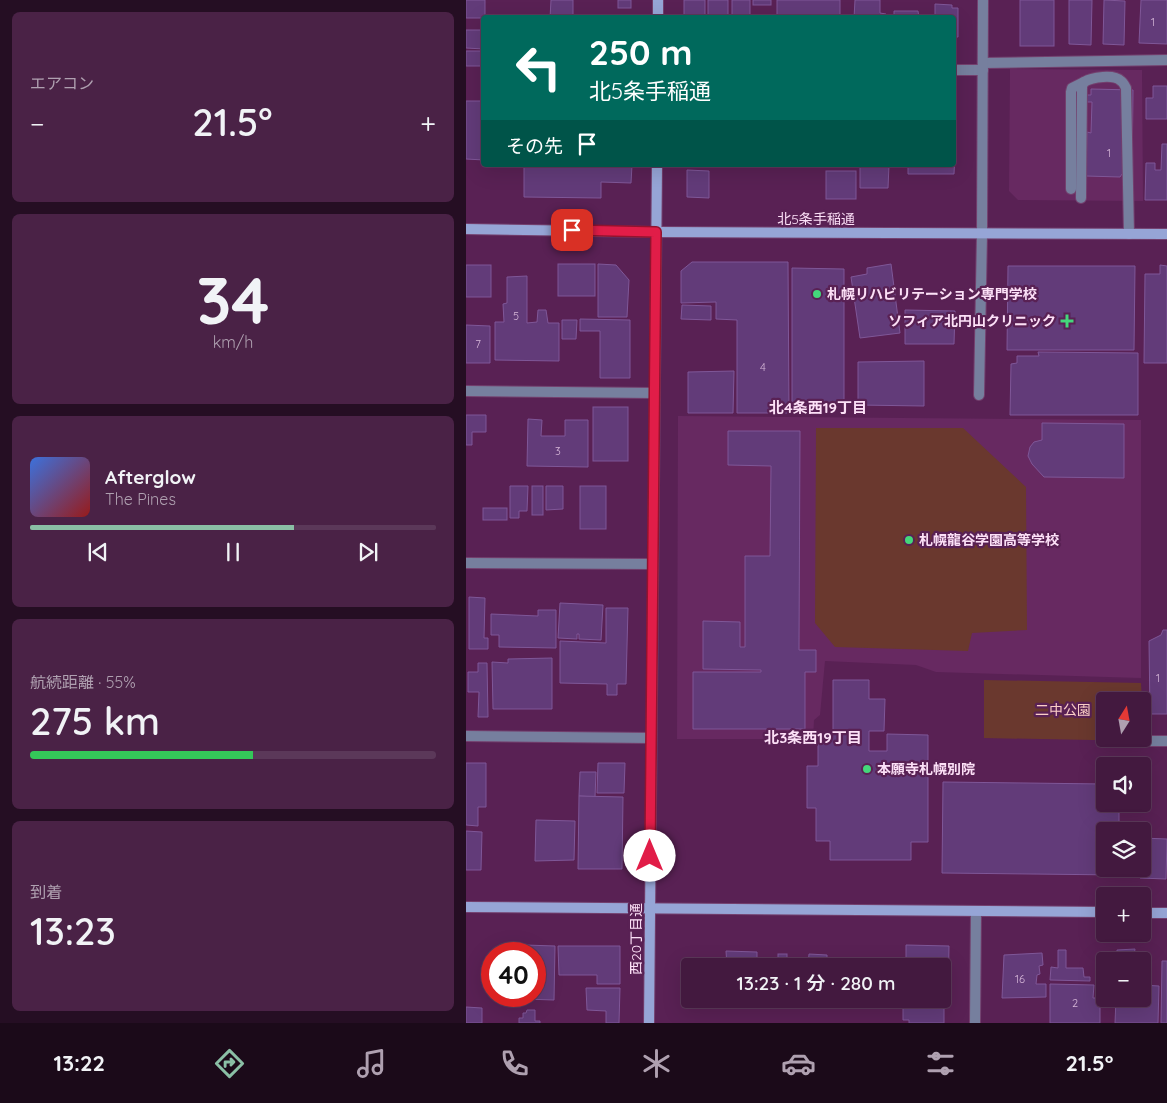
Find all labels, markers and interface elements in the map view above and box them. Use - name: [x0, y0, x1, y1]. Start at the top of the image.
- house number: 1: [1151, 15, 1155, 29]
- text: 250 m: [589, 30, 693, 74]
- icon: left: [506, 35, 571, 100]
- text: エアコン: [30, 73, 94, 93]
- text: 北5条手稲通: [589, 77, 711, 105]
- text: 21.5°: [192, 98, 273, 146]
- text: −: [30, 106, 45, 141]
- text: +: [420, 106, 436, 141]
- icon: arrive: [573, 130, 601, 158]
- text: その先: [506, 134, 563, 158]
- house number: 1: [1107, 146, 1111, 160]
- pin: [551, 209, 593, 251]
- street label: 北5条手稲通: [777, 210, 855, 228]
- icon: arrive: [558, 216, 586, 244]
- text: 34: [196, 259, 270, 340]
- place label: 札幌リハビリテーション専門学校: [827, 285, 1037, 303]
- marker: 札幌リハビリテーション専門学校: [811, 288, 823, 300]
- house number: 5: [513, 309, 519, 323]
- place label: ソフィア北円山クリニック: [888, 312, 1056, 330]
- marker: ソフィア北円山クリニック: [1060, 314, 1074, 328]
- text: km/h: [213, 332, 253, 352]
- house number: 7: [475, 337, 481, 351]
- house number: 4: [760, 360, 766, 374]
- district label: 北4条西19丁目: [769, 398, 867, 417]
- house number: 3: [555, 444, 561, 458]
- text: Afterglow: [105, 465, 196, 489]
- text: The Pines: [105, 489, 176, 509]
- place label: 札幌龍谷学園高等学校: [919, 531, 1059, 549]
- marker: 札幌龍谷学園高等学校: [903, 534, 915, 546]
- icon: previous: [84, 538, 112, 566]
- icon: pause: [219, 538, 247, 566]
- icon: next: [354, 538, 382, 566]
- house number: 1: [1156, 671, 1160, 685]
- text: 航続距離 · 55%: [30, 672, 136, 692]
- north arrow: [1096, 692, 1151, 748]
- map controls: [1096, 692, 1151, 1007]
- text: 275 km: [30, 697, 160, 745]
- park label: 二中公園: [1035, 701, 1091, 719]
- district label: 北3条西19丁目: [764, 728, 862, 747]
- button: sound: [1096, 757, 1151, 812]
- place label: 本願寺札幌別院: [877, 760, 975, 778]
- marker: 本願寺札幌別院: [861, 763, 873, 775]
- button: layers: [1096, 822, 1151, 877]
- position arrow: [623, 829, 675, 881]
- text: 到着: [30, 882, 62, 902]
- button: +: [1096, 887, 1151, 942]
- street label: 西20丁目通: [627, 903, 645, 975]
- text: 13:23: [30, 907, 116, 955]
- speed limit sign: 40: [481, 942, 546, 1007]
- button: −: [1096, 952, 1151, 1007]
- text: 13:23 · 1 分 · 280 m: [736, 971, 896, 995]
- house number: 16: [1015, 972, 1025, 986]
- house number: 2: [1072, 996, 1078, 1010]
- icon: directions: [212, 1046, 247, 1081]
- icon: music: [354, 1046, 389, 1081]
- icon: phone: [497, 1046, 532, 1081]
- icon: climate: [639, 1046, 674, 1081]
- icon: car: [781, 1046, 816, 1081]
- icon: filters: [923, 1046, 958, 1081]
- text: 13:22: [54, 1049, 105, 1077]
- text: 21.5°: [1065, 1049, 1113, 1077]

